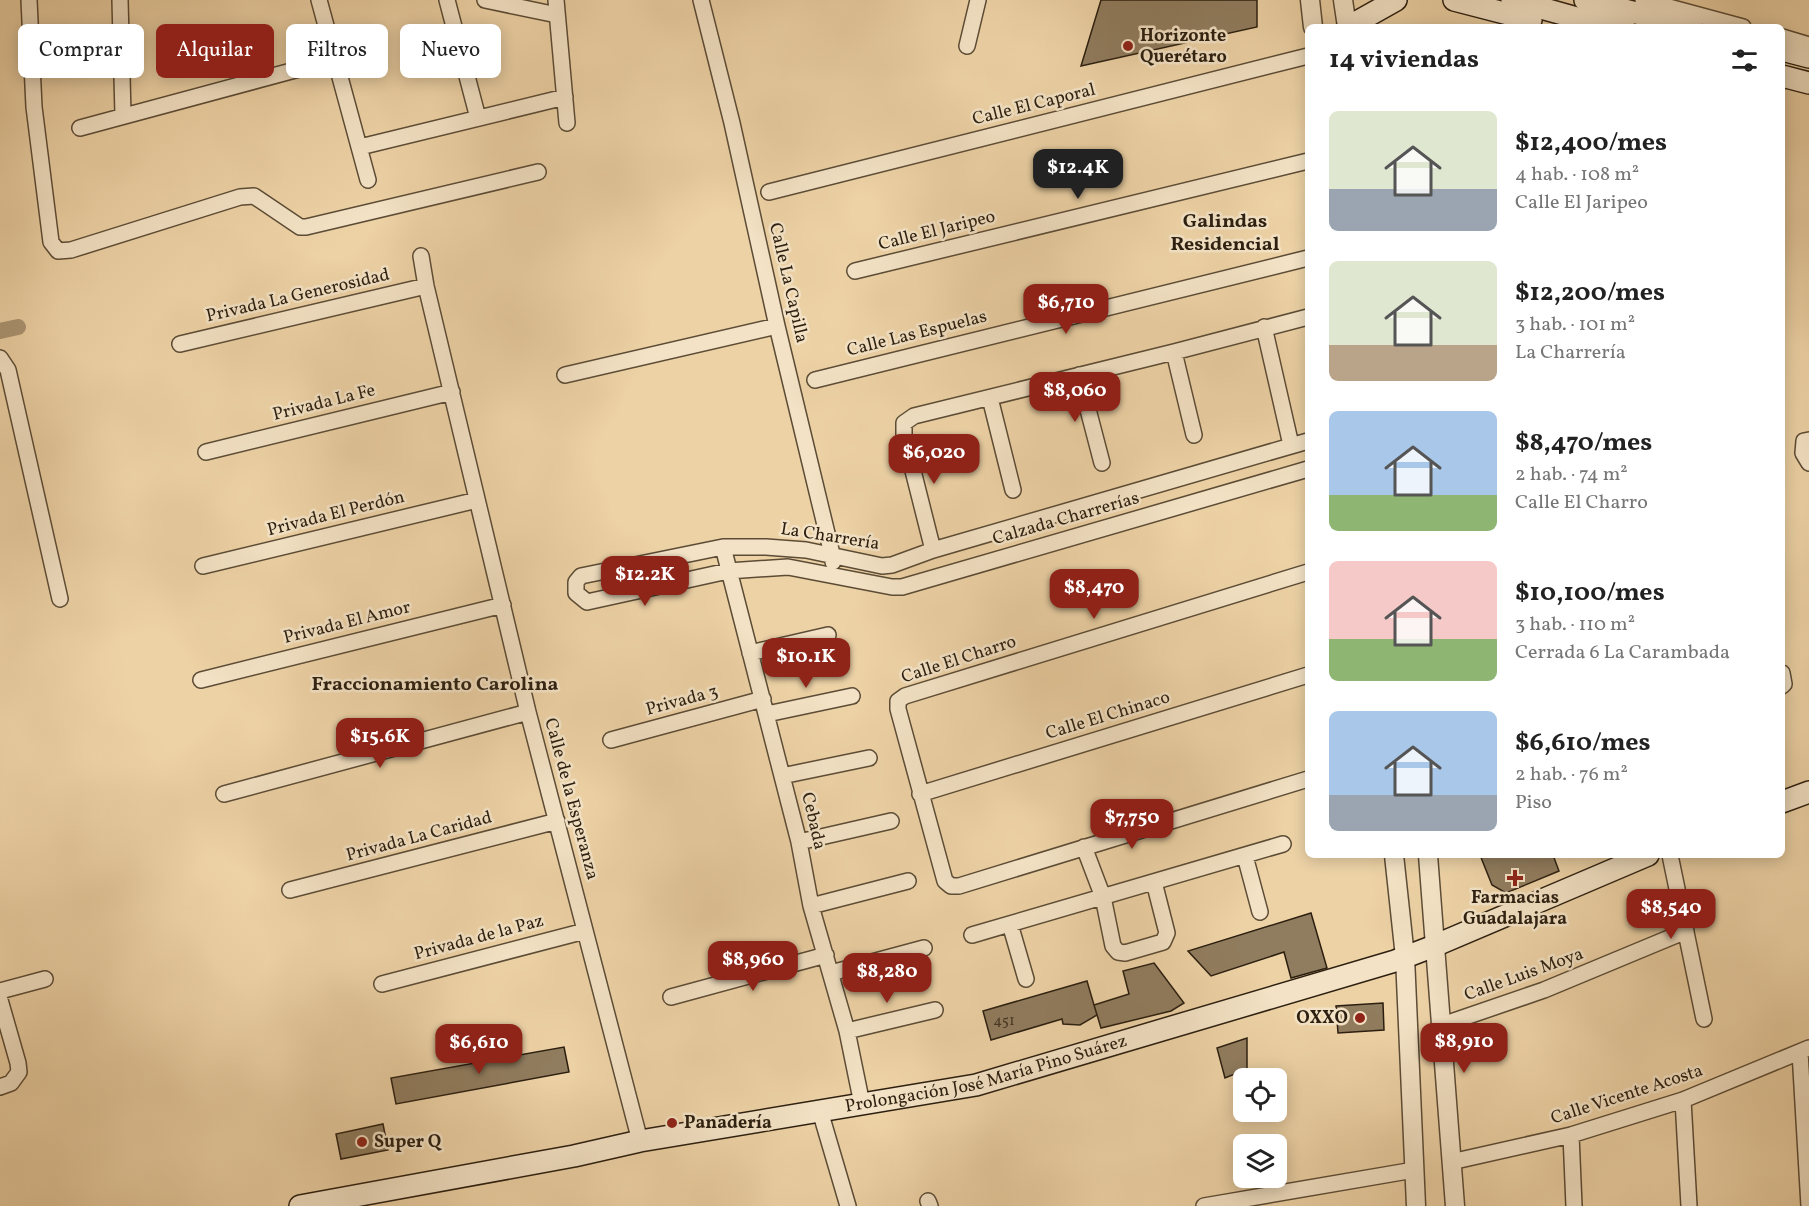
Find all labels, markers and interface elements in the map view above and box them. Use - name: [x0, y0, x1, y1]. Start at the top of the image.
- chip: Comprar: [18, 24, 144, 78]
- chip: Alquilar: [156, 24, 274, 78]
- chip: Filtros: [286, 24, 388, 78]
- chip: Nuevo: [400, 24, 501, 78]
- place label: Horizonte Querétaro: [1140, 24, 1227, 70]
- marker: Horizonte Querétaro: [1121, 39, 1135, 53]
- text: 14 viviendas: [1329, 42, 1479, 78]
- icon: filters: [1728, 44, 1761, 77]
- street label: Calle El Caporal: [970, 78, 1098, 132]
- text: $12,400/mes: [1515, 125, 1667, 161]
- icon: home: [1377, 135, 1449, 207]
- pin: $12.4K: [1029, 149, 1127, 200]
- text: $12.4K: [1047, 154, 1109, 182]
- text: 4 hab. · 108 m²: [1515, 161, 1639, 189]
- text: Calle El Jaripeo: [1515, 189, 1648, 217]
- street label: Calle El Jaripeo: [876, 204, 998, 258]
- district label: Galindas Residencial: [1170, 208, 1280, 259]
- street label: Calle La Capilla: [762, 221, 814, 345]
- street label: Privada La Generosidad: [204, 263, 392, 329]
- text: $12,200/mes: [1515, 275, 1665, 311]
- pin: $6,710: [1017, 284, 1115, 335]
- icon: home: [1377, 285, 1449, 357]
- text: $6,710: [1037, 289, 1095, 317]
- street label: Calle Las Espuelas: [844, 305, 990, 363]
- text: 3 hab. · 101 m²: [1515, 311, 1635, 339]
- text: La Charrería: [1515, 339, 1626, 367]
- pin: $8,060: [1026, 372, 1124, 423]
- text: $8,060: [1043, 377, 1107, 405]
- street label: Privada La Fe: [270, 378, 378, 428]
- text: $8,470/mes: [1515, 425, 1652, 461]
- pin: $6,020: [885, 434, 983, 485]
- icon: home: [1377, 435, 1449, 507]
- text: $6,020: [903, 439, 965, 467]
- text: 2 hab. · 74 m²: [1515, 461, 1628, 489]
- street label: Privada El Perdón: [265, 485, 408, 543]
- street label: Calzada Charrerías: [990, 486, 1142, 552]
- text: Calle El Charro: [1515, 489, 1648, 517]
- street label: La Charrería: [779, 517, 881, 557]
- pin: $12.2K: [596, 556, 694, 607]
- text: $12.2K: [615, 561, 675, 589]
- pin: $8,470: [1045, 569, 1143, 620]
- text: $8,470: [1064, 574, 1124, 602]
- text: $10,100/mes: [1515, 575, 1665, 611]
- icon: home: [1377, 585, 1449, 657]
- street label: Privada El Amor: [281, 595, 414, 651]
- text: 3 hab. · 110 m²: [1515, 611, 1635, 639]
- street label: Calle El Charro: [898, 630, 1020, 690]
- pin: $10.1K: [757, 638, 855, 689]
- text: Cerrada 6 La Carambada: [1515, 639, 1730, 667]
- text: $10.1K: [776, 643, 836, 671]
- district label: Fraccionamiento Carolina: [311, 671, 559, 699]
- street label: Privada 3: [643, 679, 721, 723]
- street label: Calle El Chinaco: [1043, 685, 1173, 747]
- street label: Calle de la Esperanza: [537, 715, 605, 883]
- pin: $15.6K: [331, 718, 429, 769]
- text: $15.6K: [350, 723, 410, 751]
- text: $6,610/mes: [1515, 725, 1650, 761]
- icon: home: [1377, 735, 1449, 807]
- text: 2 hab. · 76 m²: [1515, 761, 1628, 789]
- text: Piso: [1515, 789, 1552, 817]
- street label: Cebada: [794, 790, 832, 852]
- pin: $7,750: [1083, 799, 1181, 850]
- text: $7,750: [1104, 804, 1160, 832]
- street label: Privada La Caridad: [343, 805, 495, 869]
- marker: Farmacias Guadalajara: [1508, 871, 1522, 885]
- place label: Farmacias Guadalajara: [1463, 886, 1567, 932]
- pin: $8,540: [1622, 889, 1720, 940]
- text: $8,540: [1641, 894, 1702, 922]
- street label: Privada de la Paz: [411, 909, 547, 967]
- pin: $8,960: [704, 941, 802, 992]
- street label: Calle Luis Moya: [1461, 942, 1587, 1008]
- text: $8,960: [722, 946, 784, 974]
- pin: $8,280: [838, 953, 936, 1004]
- text: $8,280: [856, 958, 918, 986]
- place label: OXXO: [1296, 1006, 1348, 1031]
- house number: 451: [993, 1011, 1015, 1032]
- marker: OXXO: [1353, 1011, 1367, 1025]
- pin: $8,910: [1415, 1023, 1513, 1074]
- pin: $6,610: [430, 1024, 528, 1075]
- text: $8,910: [1435, 1028, 1493, 1056]
- text: $6,610: [449, 1029, 509, 1057]
- street label: Prolongación José María Pino Suárez: [843, 1029, 1130, 1119]
- street label: Calle Vicente Acosta: [1548, 1059, 1706, 1131]
- map controls: [1233, 1068, 1287, 1188]
- button: locate: [1233, 1068, 1287, 1122]
- place label: Panadería: [684, 1111, 772, 1136]
- marker: Panadería: [665, 1116, 679, 1130]
- place label: Super Q: [374, 1130, 442, 1155]
- button: layers: [1233, 1134, 1287, 1188]
- marker: Super Q: [355, 1135, 369, 1149]

